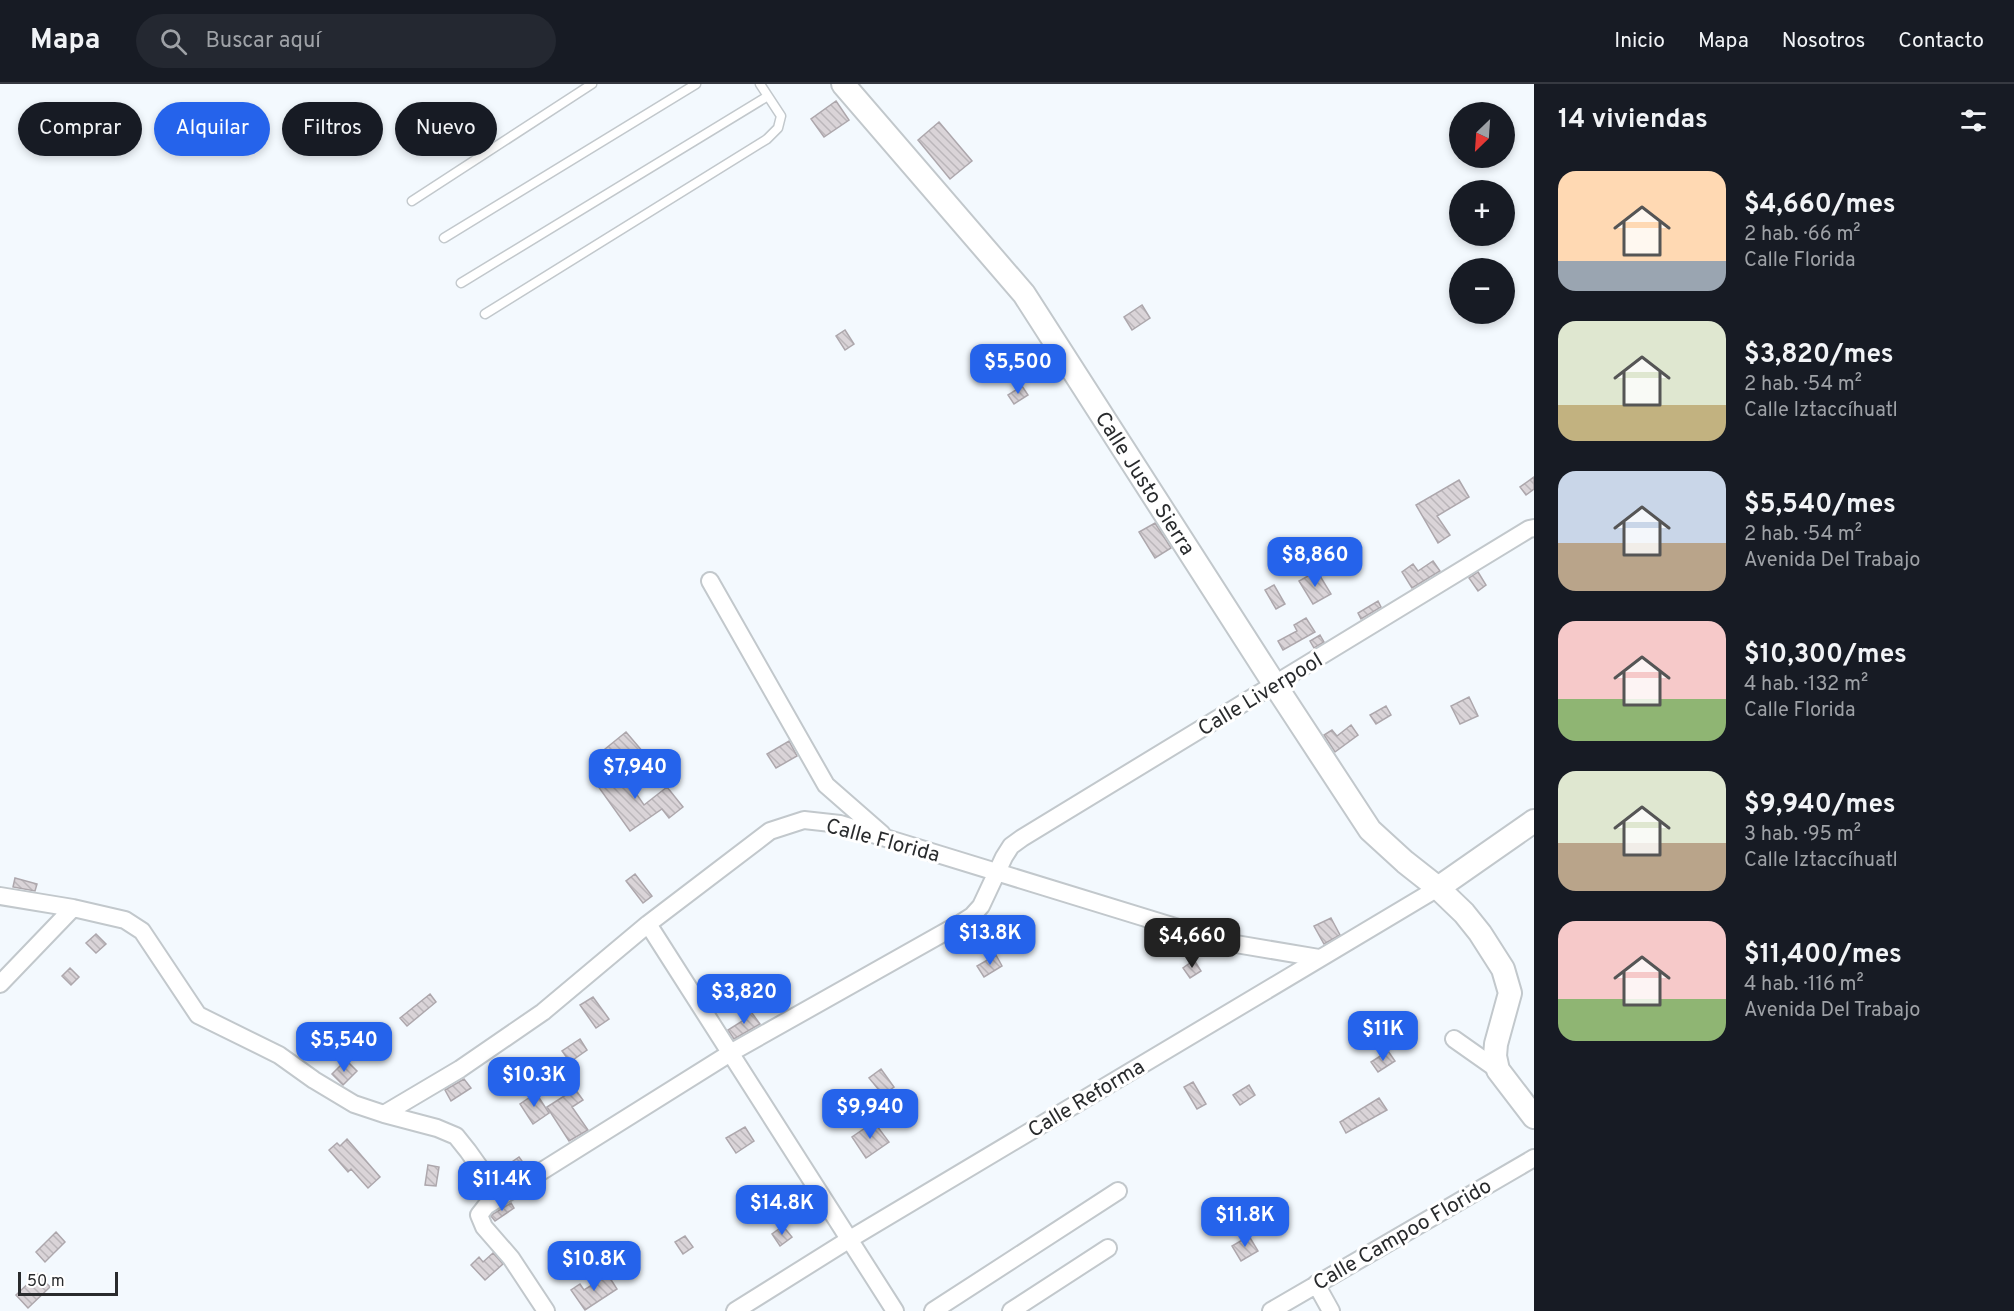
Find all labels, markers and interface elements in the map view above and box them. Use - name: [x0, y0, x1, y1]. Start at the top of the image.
- search box: [136, 14, 556, 68]
- text: Mapa: [30, 23, 100, 59]
- icon: search: [157, 25, 190, 58]
- text: Buscar aquí: [205, 28, 321, 55]
- text: Inicio: [1614, 28, 1665, 55]
- text: Mapa: [1698, 28, 1749, 55]
- text: Nosotros: [1782, 28, 1865, 55]
- text: Contacto: [1898, 28, 1984, 55]
- chip: Comprar: [18, 102, 142, 156]
- chip: Alquilar: [154, 102, 270, 156]
- chip: Filtros: [282, 102, 383, 156]
- chip: Nuevo: [395, 102, 497, 156]
- north arrow: [1449, 102, 1515, 168]
- map controls: [1449, 102, 1515, 324]
- text: 14 viviendas: [1558, 104, 1708, 137]
- icon: filters: [1957, 104, 1990, 137]
- button: +: [1449, 180, 1515, 246]
- text: $4,660/mes: [1744, 189, 1895, 222]
- icon: home: [1606, 195, 1678, 267]
- text: 2 hab. · 66 m²: [1744, 222, 1861, 248]
- text: Calle Florida: [1744, 248, 1855, 274]
- button: −: [1449, 258, 1515, 324]
- text: $3,820/mes: [1744, 339, 1894, 372]
- pin: $5,500: [969, 344, 1067, 395]
- icon: home: [1606, 345, 1678, 417]
- text: $5,500: [984, 350, 1052, 376]
- text: 2 hab. · 54 m²: [1744, 372, 1862, 398]
- text: Calle Iztaccíhuatl: [1744, 398, 1898, 424]
- street label: Calle Justo Sierra: [1088, 407, 1200, 561]
- text: $5,540/mes: [1744, 489, 1896, 522]
- icon: home: [1606, 495, 1678, 567]
- text: 2 hab. · 54 m²: [1744, 522, 1862, 548]
- pin: $8,860: [1266, 537, 1364, 588]
- text: $8,860: [1281, 543, 1349, 569]
- text: Avenida Del Trabajo: [1744, 548, 1921, 574]
- text: $10,300/mes: [1744, 639, 1907, 672]
- icon: home: [1606, 645, 1678, 717]
- street label: Calle Liverpool: [1194, 647, 1328, 743]
- text: 4 hab. · 132 m²: [1744, 672, 1868, 698]
- text: Calle Florida: [1744, 698, 1855, 724]
- pin: $7,940: [586, 749, 684, 800]
- text: $7,940: [603, 755, 667, 781]
- text: $9,940/mes: [1744, 789, 1896, 822]
- icon: home: [1606, 795, 1678, 867]
- street label: Calle Florida: [823, 813, 943, 870]
- text: 3 hab. · 95 m²: [1744, 822, 1861, 848]
- text: Calle Iztaccíhuatl: [1744, 848, 1898, 874]
- pin: $13.8K: [941, 915, 1039, 966]
- pin: $4,660: [1143, 918, 1241, 969]
- text: $13.8K: [958, 921, 1022, 947]
- text: $4,660: [1158, 924, 1226, 950]
- text: $11,400/mes: [1744, 939, 1902, 972]
- icon: home: [1606, 945, 1678, 1017]
- text: 4 hab. · 116 m²: [1744, 972, 1864, 998]
- pin: $3,820: [695, 974, 793, 1025]
- text: $3,820: [711, 980, 777, 1006]
- text: Avenida Del Trabajo: [1744, 998, 1921, 1024]
- pin: $11K: [1347, 1011, 1419, 1062]
- text: $11K: [1362, 1017, 1404, 1043]
- pin: $5,540: [295, 1022, 393, 1073]
- text: $5,540: [310, 1028, 378, 1054]
- street label: Calle Reforma: [1024, 1054, 1150, 1145]
- pin: $10.3K: [485, 1057, 583, 1108]
- text: $10.3K: [502, 1063, 566, 1089]
- pin: $9,940: [821, 1089, 919, 1140]
- text: $9,940: [836, 1095, 904, 1121]
- pin: $11.4K: [453, 1161, 551, 1212]
- text: $11.4K: [472, 1167, 532, 1193]
- street label: Calle Campoo Florido: [1309, 1173, 1497, 1297]
- pin: $14.8K: [733, 1185, 831, 1236]
- text: $14.8K: [750, 1191, 814, 1217]
- pin: $11.8K: [1196, 1197, 1294, 1248]
- text: $11.8K: [1215, 1203, 1275, 1229]
- pin: $10.8K: [545, 1241, 643, 1292]
- text: $10.8K: [562, 1247, 626, 1273]
- scale bar: [18, 1269, 118, 1296]
- text: 50 m: [27, 1272, 65, 1292]

